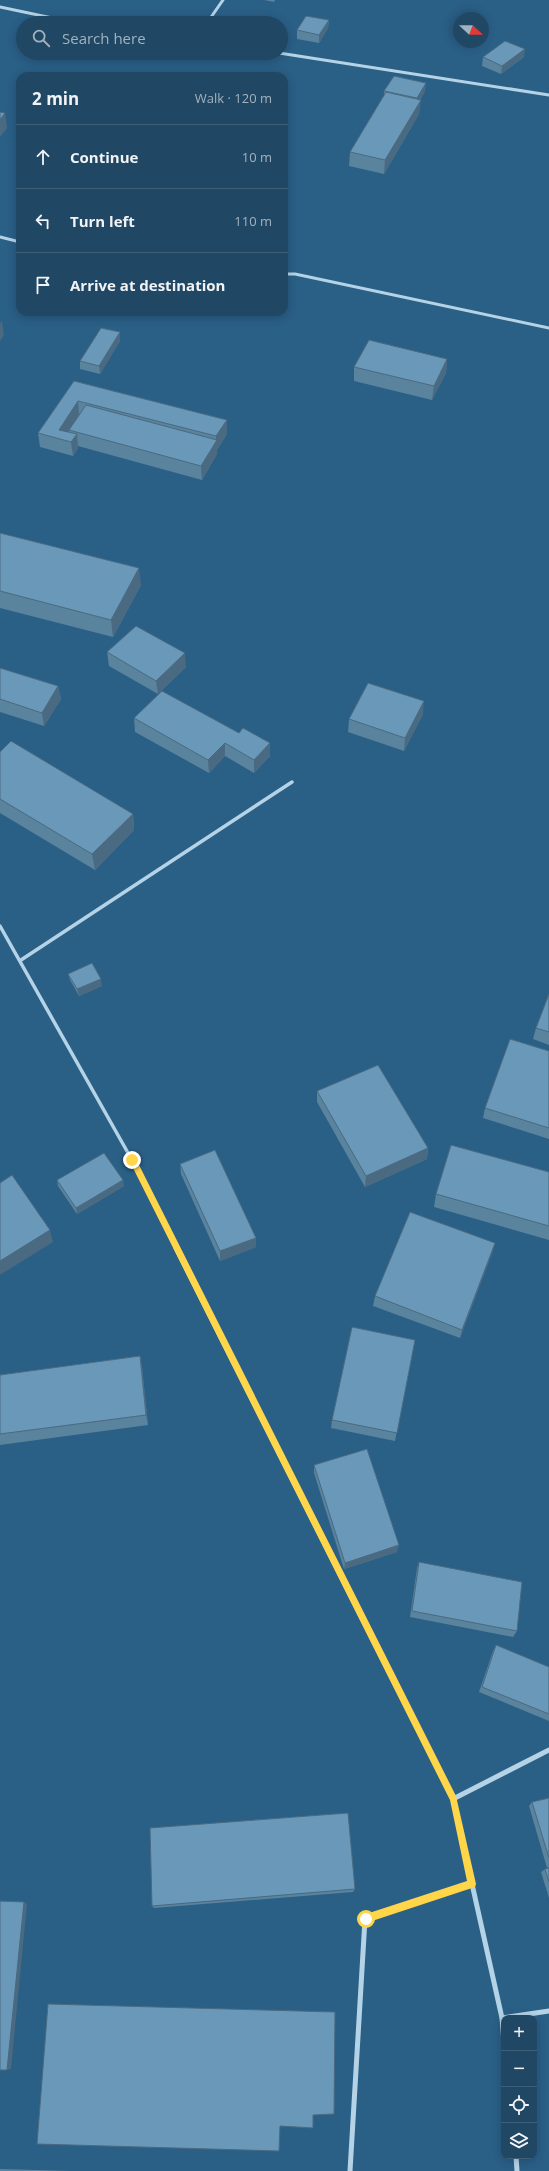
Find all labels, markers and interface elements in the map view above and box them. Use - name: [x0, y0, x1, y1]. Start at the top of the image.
- north arrow: [453, 12, 489, 48]
- search box: [16, 16, 288, 60]
- icon: search: [30, 27, 52, 49]
- text: Search here: [62, 28, 146, 48]
- text: 2 min: [32, 87, 79, 110]
- text: Walk · 120 m: [195, 89, 272, 107]
- icon: ahead: [32, 146, 54, 168]
- text: Continue: [70, 147, 138, 167]
- text: 10 m: [242, 148, 272, 166]
- icon: left: [32, 210, 54, 232]
- text: Turn left: [70, 211, 135, 231]
- text: 110 m: [234, 212, 272, 230]
- icon: arrive: [32, 274, 54, 296]
- text: Arrive at destination: [70, 275, 225, 295]
- route end: [123, 1151, 141, 1169]
- route start: [357, 1910, 375, 1928]
- map controls: [501, 2015, 537, 2159]
- button: +: [501, 2015, 537, 2051]
- button: −: [501, 2051, 537, 2087]
- button: locate: [501, 2087, 537, 2123]
- button: layers: [501, 2123, 537, 2159]

